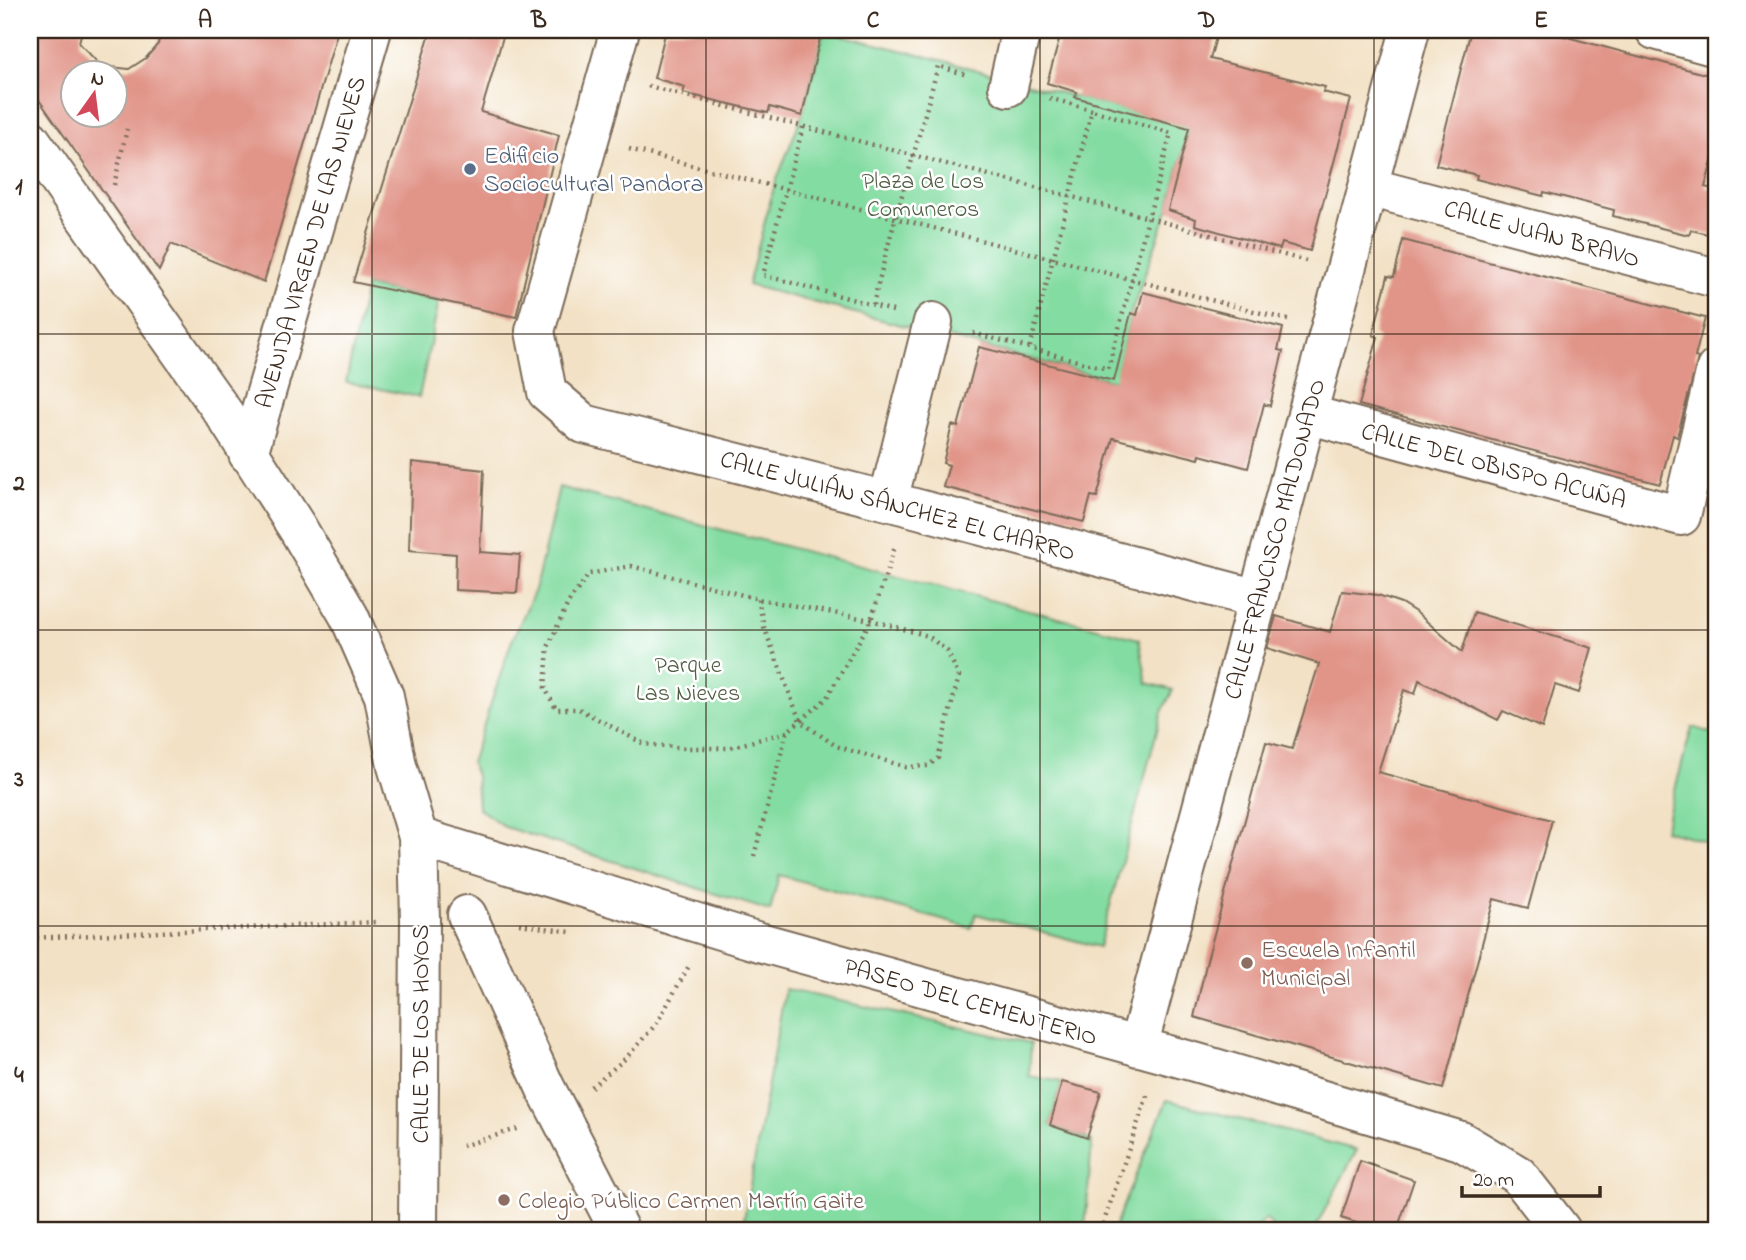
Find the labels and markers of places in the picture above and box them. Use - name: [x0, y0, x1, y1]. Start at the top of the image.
- place label: Edificio Sociocultural Pandora: [484, 140, 703, 203]
- marker: Edificio Sociocultural Pandora: [462, 161, 478, 177]
- place label: Escuela Infantil Municipal: [1261, 934, 1416, 997]
- marker: Escuela Infantil Municipal: [1239, 955, 1255, 971]
- place label: Colegio Público Carmen Martín Gaite: [518, 1185, 864, 1220]
- marker: Colegio Público Carmen Martín Gaite: [496, 1192, 512, 1208]

